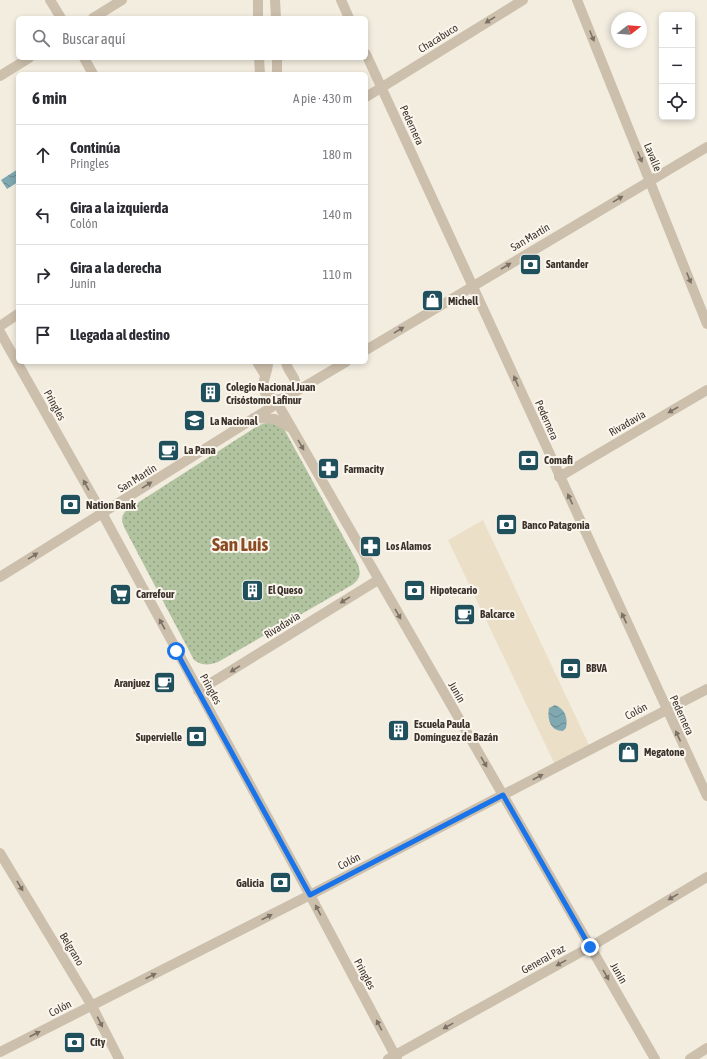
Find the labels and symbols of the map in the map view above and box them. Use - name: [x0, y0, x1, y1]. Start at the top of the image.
- north arrow: [611, 12, 647, 48]
- one-way arrow: [484, 17, 496, 24]
- street label: Chacabuco: [416, 21, 460, 55]
- one-way arrow: [589, 31, 595, 43]
- street label: Pedernera: [398, 103, 426, 147]
- street label: Lavalle: [642, 141, 664, 173]
- one-way arrow: [638, 151, 644, 163]
- one-way arrow: [613, 195, 623, 203]
- street label: San Martín: [508, 221, 552, 253]
- bank icon: Santander: [518, 251, 544, 277]
- place label: Santander: [546, 258, 589, 270]
- one-way arrow: [500, 262, 512, 269]
- one-way arrow: [686, 272, 692, 284]
- shop icon: Michell: [420, 288, 446, 314]
- place label: Michell: [448, 295, 479, 307]
- one-way arrow: [393, 326, 405, 333]
- one-way arrow: [513, 375, 519, 387]
- building icon: Colegio Nacional Juan Crisóstomo Lafinur: [197, 380, 223, 406]
- place label: Colegio Nacional Juan Crisóstomo Lafinur: [226, 381, 315, 406]
- street label: Pringles: [42, 388, 68, 422]
- street label: Pedernera: [533, 398, 561, 442]
- one-way arrow: [667, 406, 679, 413]
- school or university icon: La Nacional: [182, 408, 208, 434]
- street label: Rivadavia: [607, 408, 647, 438]
- place label: La Nacional: [210, 415, 259, 427]
- cafe icon: La Pana: [156, 437, 182, 463]
- one-way arrow: [298, 439, 305, 451]
- place label: La Pana: [184, 444, 216, 456]
- bank icon: Comafi: [516, 447, 542, 473]
- place label: Comafi: [544, 454, 573, 466]
- pharmacy icon: Farmacity: [315, 456, 341, 482]
- street label: San Martín: [115, 461, 159, 495]
- place label: Farmacity: [344, 463, 384, 475]
- one-way arrow: [83, 479, 90, 491]
- one-way arrow: [142, 481, 152, 489]
- bank icon: Nation Bank: [57, 492, 83, 518]
- one-way arrow: [567, 494, 573, 505]
- place label: Nation Bank: [86, 499, 136, 511]
- bank icon: Banco Patagonia: [494, 512, 520, 538]
- place label: Banco Patagonia: [522, 519, 590, 531]
- district label: San Luis: [212, 533, 268, 555]
- pharmacy icon: Los Alamos: [357, 533, 383, 559]
- place label: Los Alamos: [386, 540, 431, 552]
- one-way arrow: [27, 553, 39, 560]
- building icon: El Queso: [239, 577, 265, 603]
- bank icon: Hipotecario: [401, 577, 427, 603]
- supermarket icon: Carrefour: [108, 581, 134, 607]
- place label: El Queso: [268, 584, 303, 596]
- place label: Hipotecario: [430, 584, 477, 596]
- place label: Carrefour: [136, 588, 175, 600]
- one-way arrow: [339, 597, 351, 604]
- cafe icon: Balcarce: [451, 601, 477, 627]
- one-way arrow: [394, 608, 401, 619]
- place label: Balcarce: [480, 608, 515, 620]
- street label: Rivadavia: [262, 609, 302, 641]
- one-way arrow: [621, 612, 627, 623]
- one-way arrow: [158, 618, 165, 630]
- route start: [167, 642, 185, 660]
- bank icon: BBVA: [558, 655, 584, 681]
- place label: BBVA: [586, 662, 608, 674]
- one-way arrow: [230, 665, 240, 673]
- cafe icon: Aranjuez: [152, 670, 178, 696]
- street label: Pringles: [198, 672, 224, 706]
- place label: Aranjuez: [113, 677, 150, 689]
- street label: Junín: [446, 679, 468, 705]
- street label: Pedernera: [668, 693, 696, 737]
- street label: Colón: [623, 700, 649, 722]
- building icon: Escuela Paula Domínguez de Bazán: [385, 717, 411, 743]
- place label: Escuela Paula Domínguez de Bazán: [414, 718, 498, 743]
- bank icon: Supervielle: [184, 724, 210, 750]
- one-way arrow: [675, 730, 681, 741]
- place label: Supervielle: [136, 731, 182, 743]
- shop icon: Megatone: [616, 739, 642, 765]
- place label: Megatone: [644, 746, 685, 758]
- one-way arrow: [481, 756, 488, 768]
- one-way arrow: [532, 774, 544, 780]
- street label: Colón: [336, 850, 362, 872]
- bank icon: Galicia: [267, 870, 293, 896]
- place label: Galicia: [236, 877, 264, 889]
- one-way arrow: [16, 881, 24, 891]
- one-way arrow: [667, 894, 679, 901]
- one-way arrow: [315, 904, 321, 916]
- one-way arrow: [261, 914, 273, 920]
- street label: Belgrano: [57, 930, 87, 968]
- route end: [581, 938, 599, 956]
- street label: General Paz: [519, 942, 567, 976]
- street label: Pringles: [352, 957, 378, 991]
- one-way arrow: [555, 959, 567, 966]
- street label: Junín: [608, 960, 630, 986]
- one-way arrow: [603, 969, 610, 981]
- one-way arrow: [145, 972, 157, 979]
- street label: Colón: [47, 997, 73, 1019]
- one-way arrow: [97, 1016, 104, 1028]
- one-way arrow: [376, 1019, 382, 1030]
- one-way arrow: [442, 1023, 453, 1029]
- bank icon: City: [62, 1029, 88, 1055]
- one-way arrow: [29, 1031, 41, 1037]
- place label: City: [90, 1036, 106, 1048]

